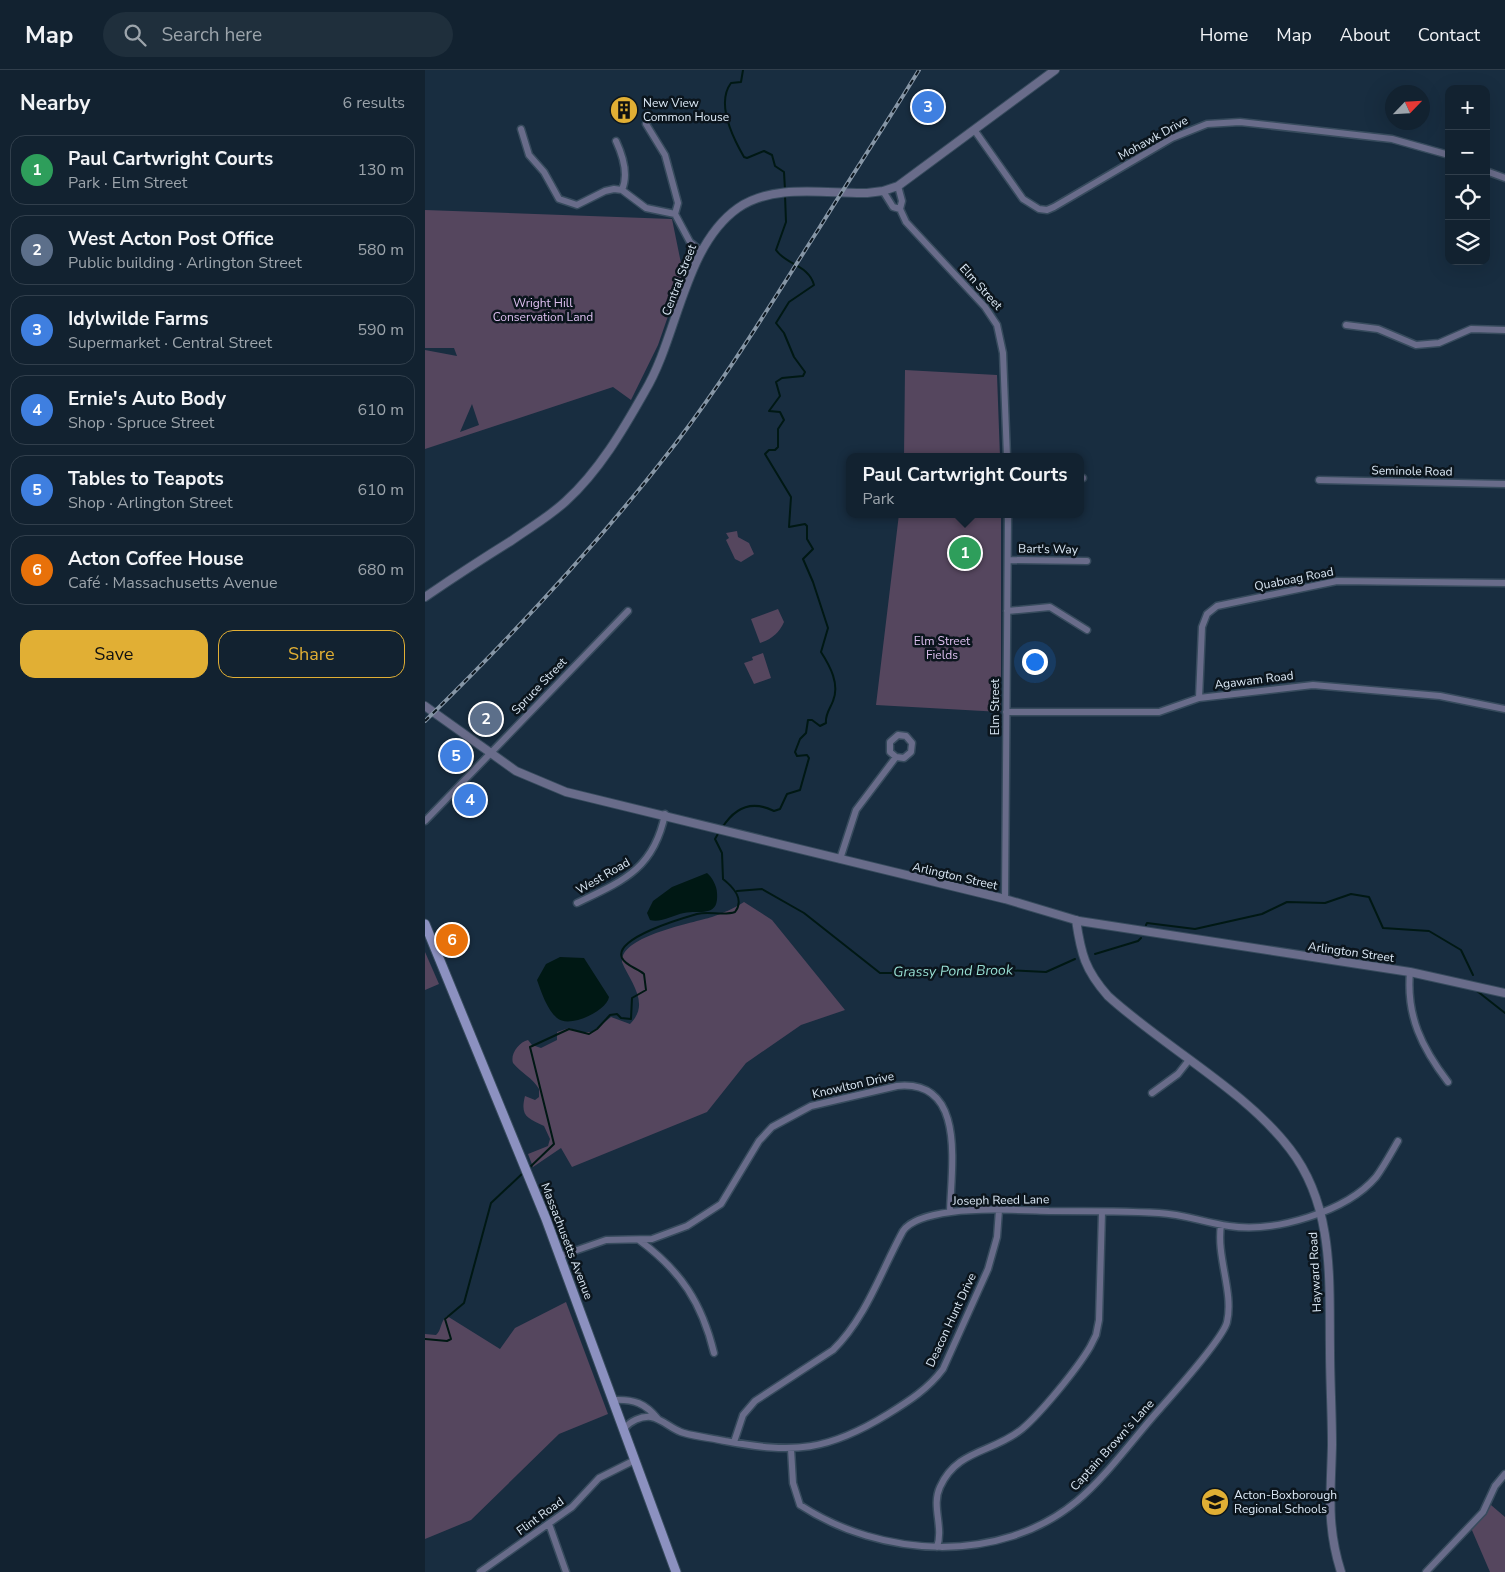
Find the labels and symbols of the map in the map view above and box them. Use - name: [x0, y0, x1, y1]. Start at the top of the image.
- north arrow: [1385, 85, 1430, 130]
- pin: 3: [912, 88, 944, 126]
- building icon: New View Common House: [609, 95, 639, 125]
- place label: New View Common House: [643, 95, 729, 125]
- street label: Mohawk Drive: [1115, 112, 1191, 164]
- street label: Central Street: [658, 241, 700, 318]
- street label: Elm Street: [956, 261, 1006, 314]
- park label: Wright Hill Conservation Land: [493, 295, 593, 325]
- street label: Seminole Road: [1371, 462, 1453, 480]
- pin: 1: [949, 534, 981, 572]
- street label: Bart's Way: [1018, 540, 1079, 558]
- street label: Quaboag Road: [1253, 563, 1335, 595]
- park label: Elm Street Fields: [914, 633, 971, 663]
- your location: [1022, 649, 1048, 675]
- street label: Spruce Street: [508, 654, 571, 718]
- street label: Agawam Road: [1214, 667, 1294, 693]
- street label: Elm Street: [987, 678, 1003, 735]
- pin: 2: [470, 700, 502, 738]
- pin: 5: [440, 737, 472, 775]
- pin: 4: [454, 781, 486, 819]
- street label: West Road: [573, 854, 633, 898]
- street label: Arlington Street: [911, 858, 1000, 894]
- pin: 6: [436, 921, 468, 959]
- street label: Arlington Street: [1307, 938, 1396, 966]
- water label: Grassy Pond Brook: [893, 960, 1014, 982]
- street label: Knowlton Drive: [810, 1068, 896, 1102]
- street label: Massachusetts Avenue: [537, 1180, 597, 1302]
- street label: Joseph Reed Lane: [952, 1191, 1049, 1209]
- street label: Hayward Road: [1305, 1231, 1325, 1313]
- street label: Deacon Hunt Drive: [922, 1270, 980, 1370]
- street label: Captain Brown's Lane: [1067, 1396, 1157, 1494]
- school or university icon: Acton-Boxborough Regional Schools: [1200, 1487, 1230, 1517]
- place label: Acton-Boxborough Regional Schools: [1234, 1487, 1337, 1517]
- street label: Flint Road: [513, 1493, 567, 1539]

